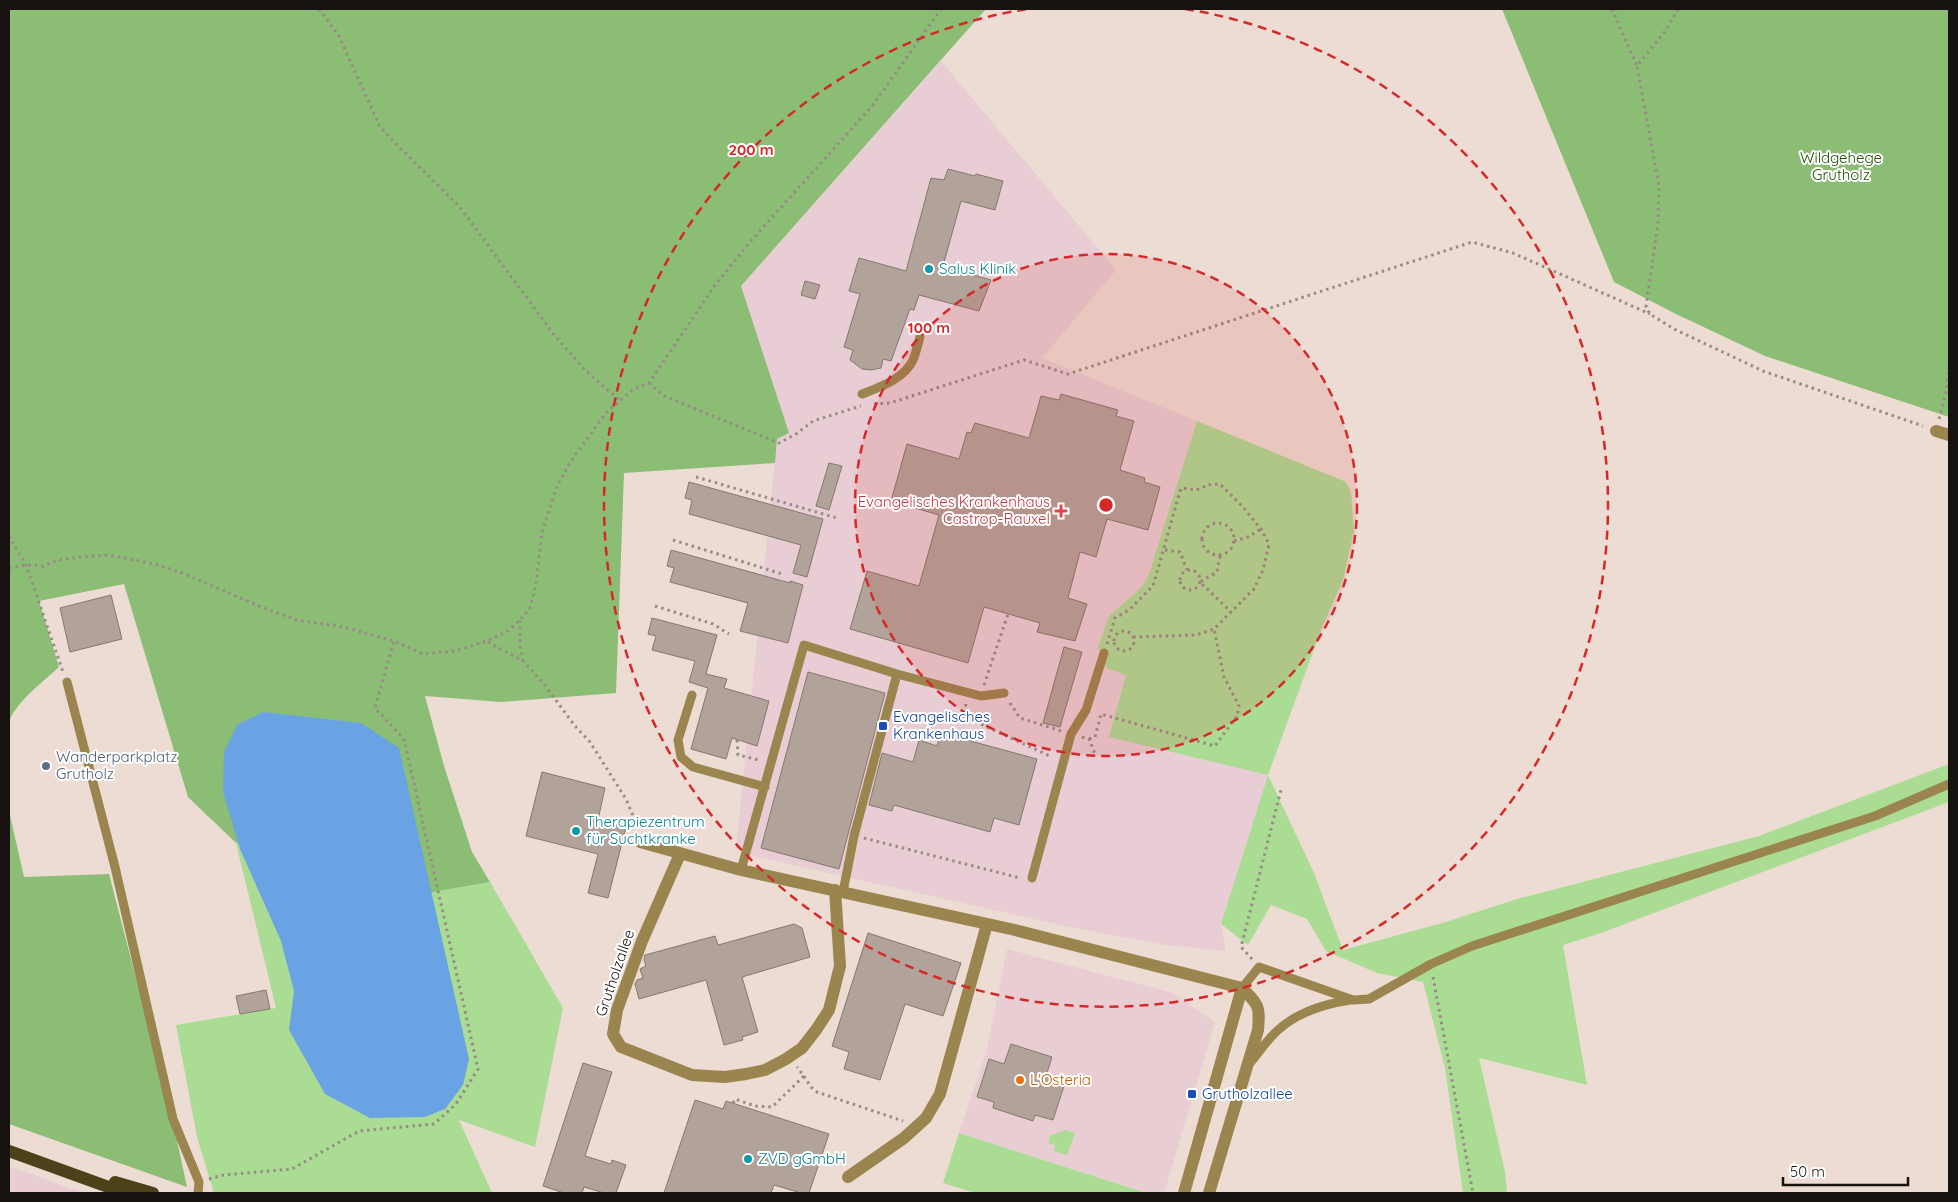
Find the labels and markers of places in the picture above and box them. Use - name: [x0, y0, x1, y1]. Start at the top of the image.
- place label: Salus Klinik: [939, 259, 1016, 278]
- marker: Salus Klinik: [923, 263, 935, 275]
- place label: Evangelisches Krankenhaus Castrop-Rauxel: [858, 492, 1050, 528]
- centre of rings: [1097, 496, 1115, 514]
- marker: Evangelisches Krankenhaus Castrop-Rauxel: [1054, 504, 1068, 518]
- place label: Evangelisches Krankenhaus: [893, 707, 990, 743]
- marker: Evangelisches Krankenhaus: [877, 720, 889, 732]
- place label: Wanderparkplatz Grutholz: [56, 747, 177, 783]
- marker: Wanderparkplatz Grutholz: [40, 760, 52, 772]
- place label: Therapiezentrum für Suchtkranke: [586, 812, 705, 848]
- marker: Therapiezentrum für Suchtkranke: [570, 825, 582, 837]
- place label: L'Osteria: [1030, 1070, 1091, 1089]
- marker: L'Osteria: [1014, 1074, 1026, 1086]
- place label: Grutholzallee: [1202, 1084, 1293, 1103]
- marker: Grutholzallee: [1186, 1088, 1198, 1100]
- place label: ZVD gGmbH: [758, 1149, 846, 1168]
- marker: ZVD gGmbH: [742, 1153, 754, 1165]

